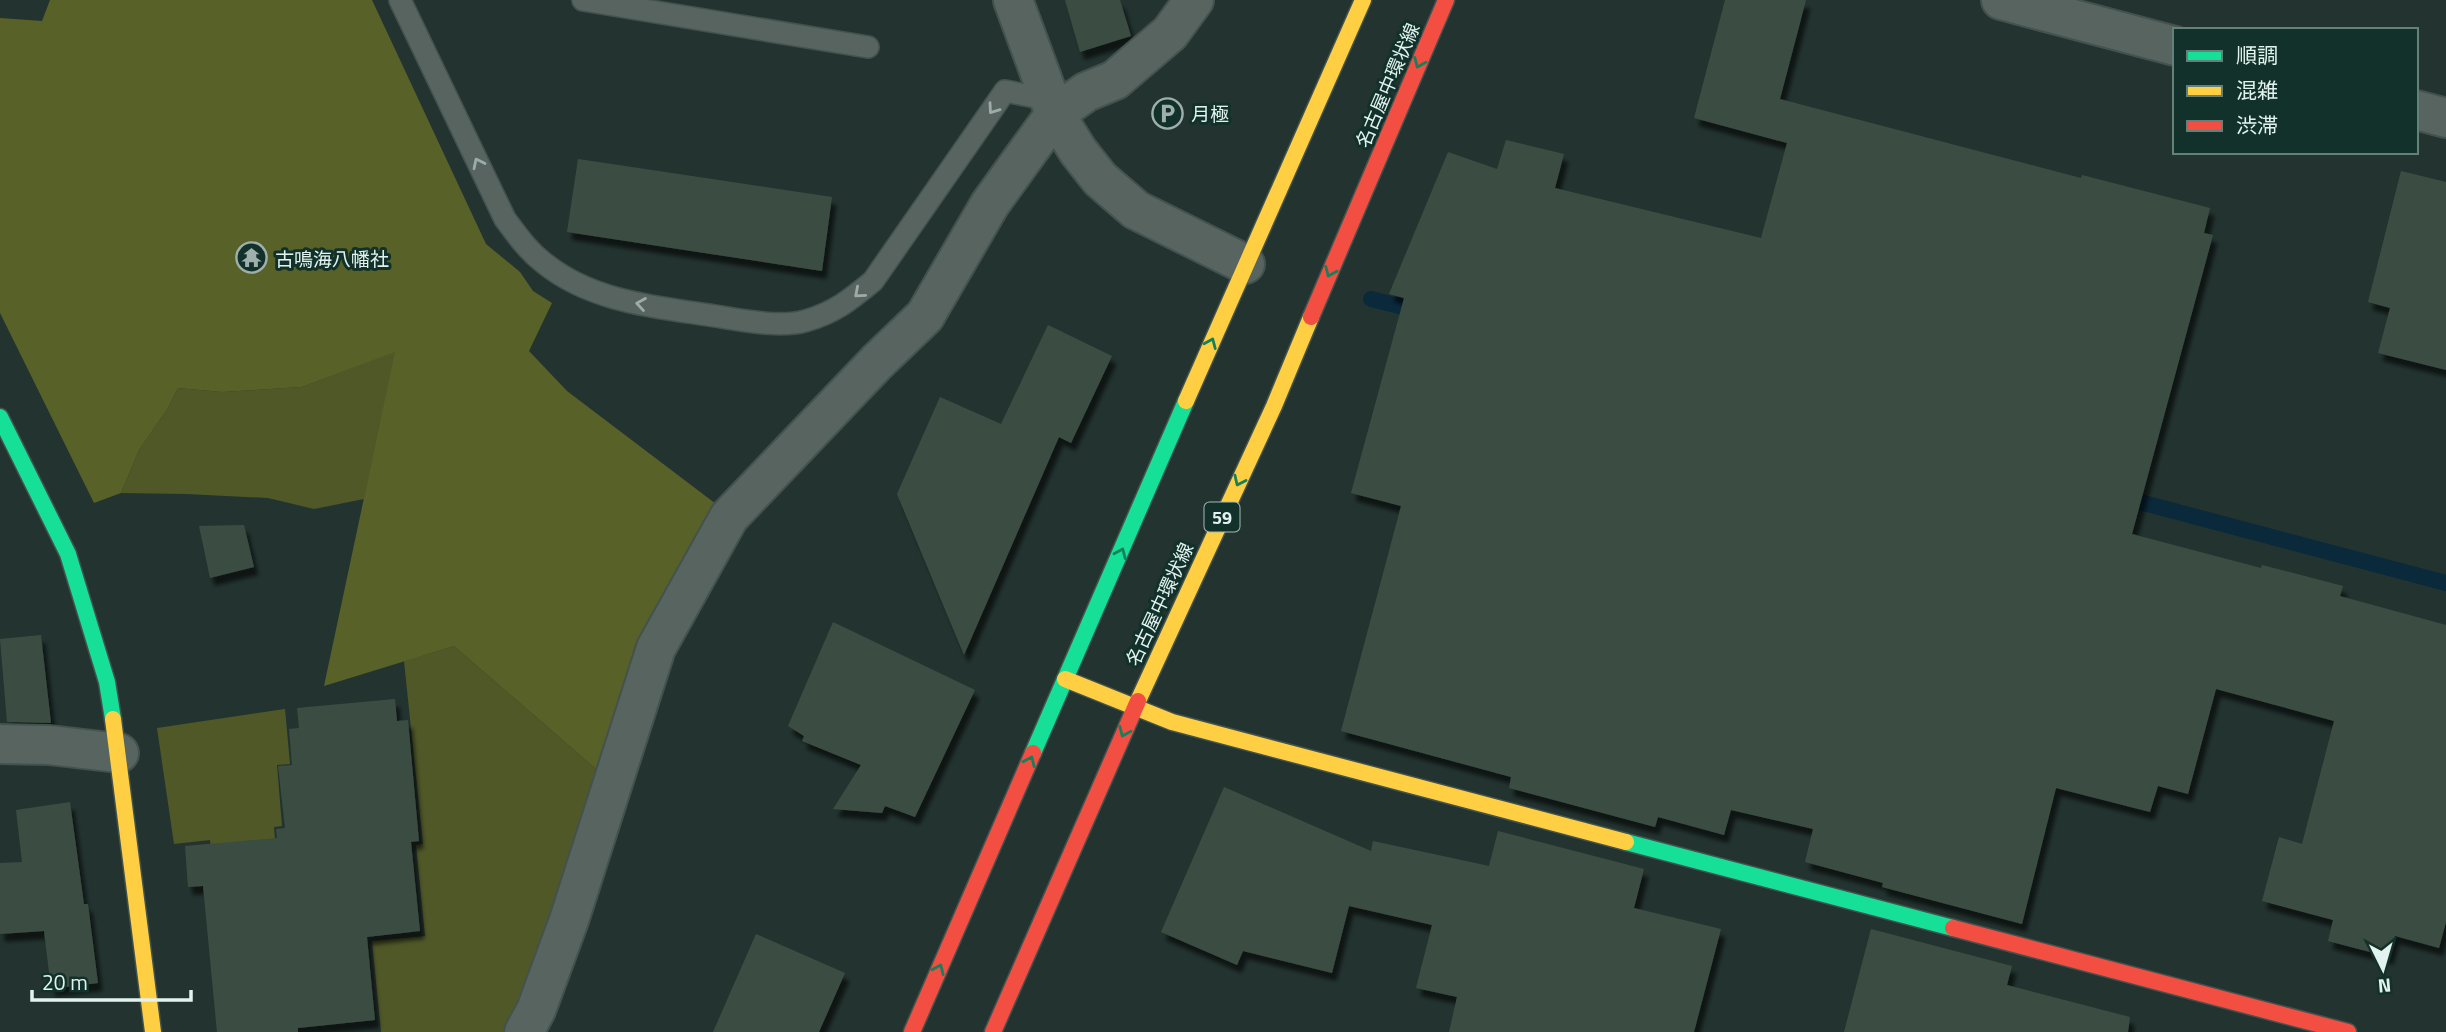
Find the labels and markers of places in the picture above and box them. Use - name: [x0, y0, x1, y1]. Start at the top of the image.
- parking icon: 月極: [1151, 96, 1185, 130]
- place label: 月極: [1191, 99, 1229, 128]
- temple icon: 古鳴海八幡社: [235, 241, 269, 275]
- place label: 古鳴海八幡社: [275, 244, 389, 273]

